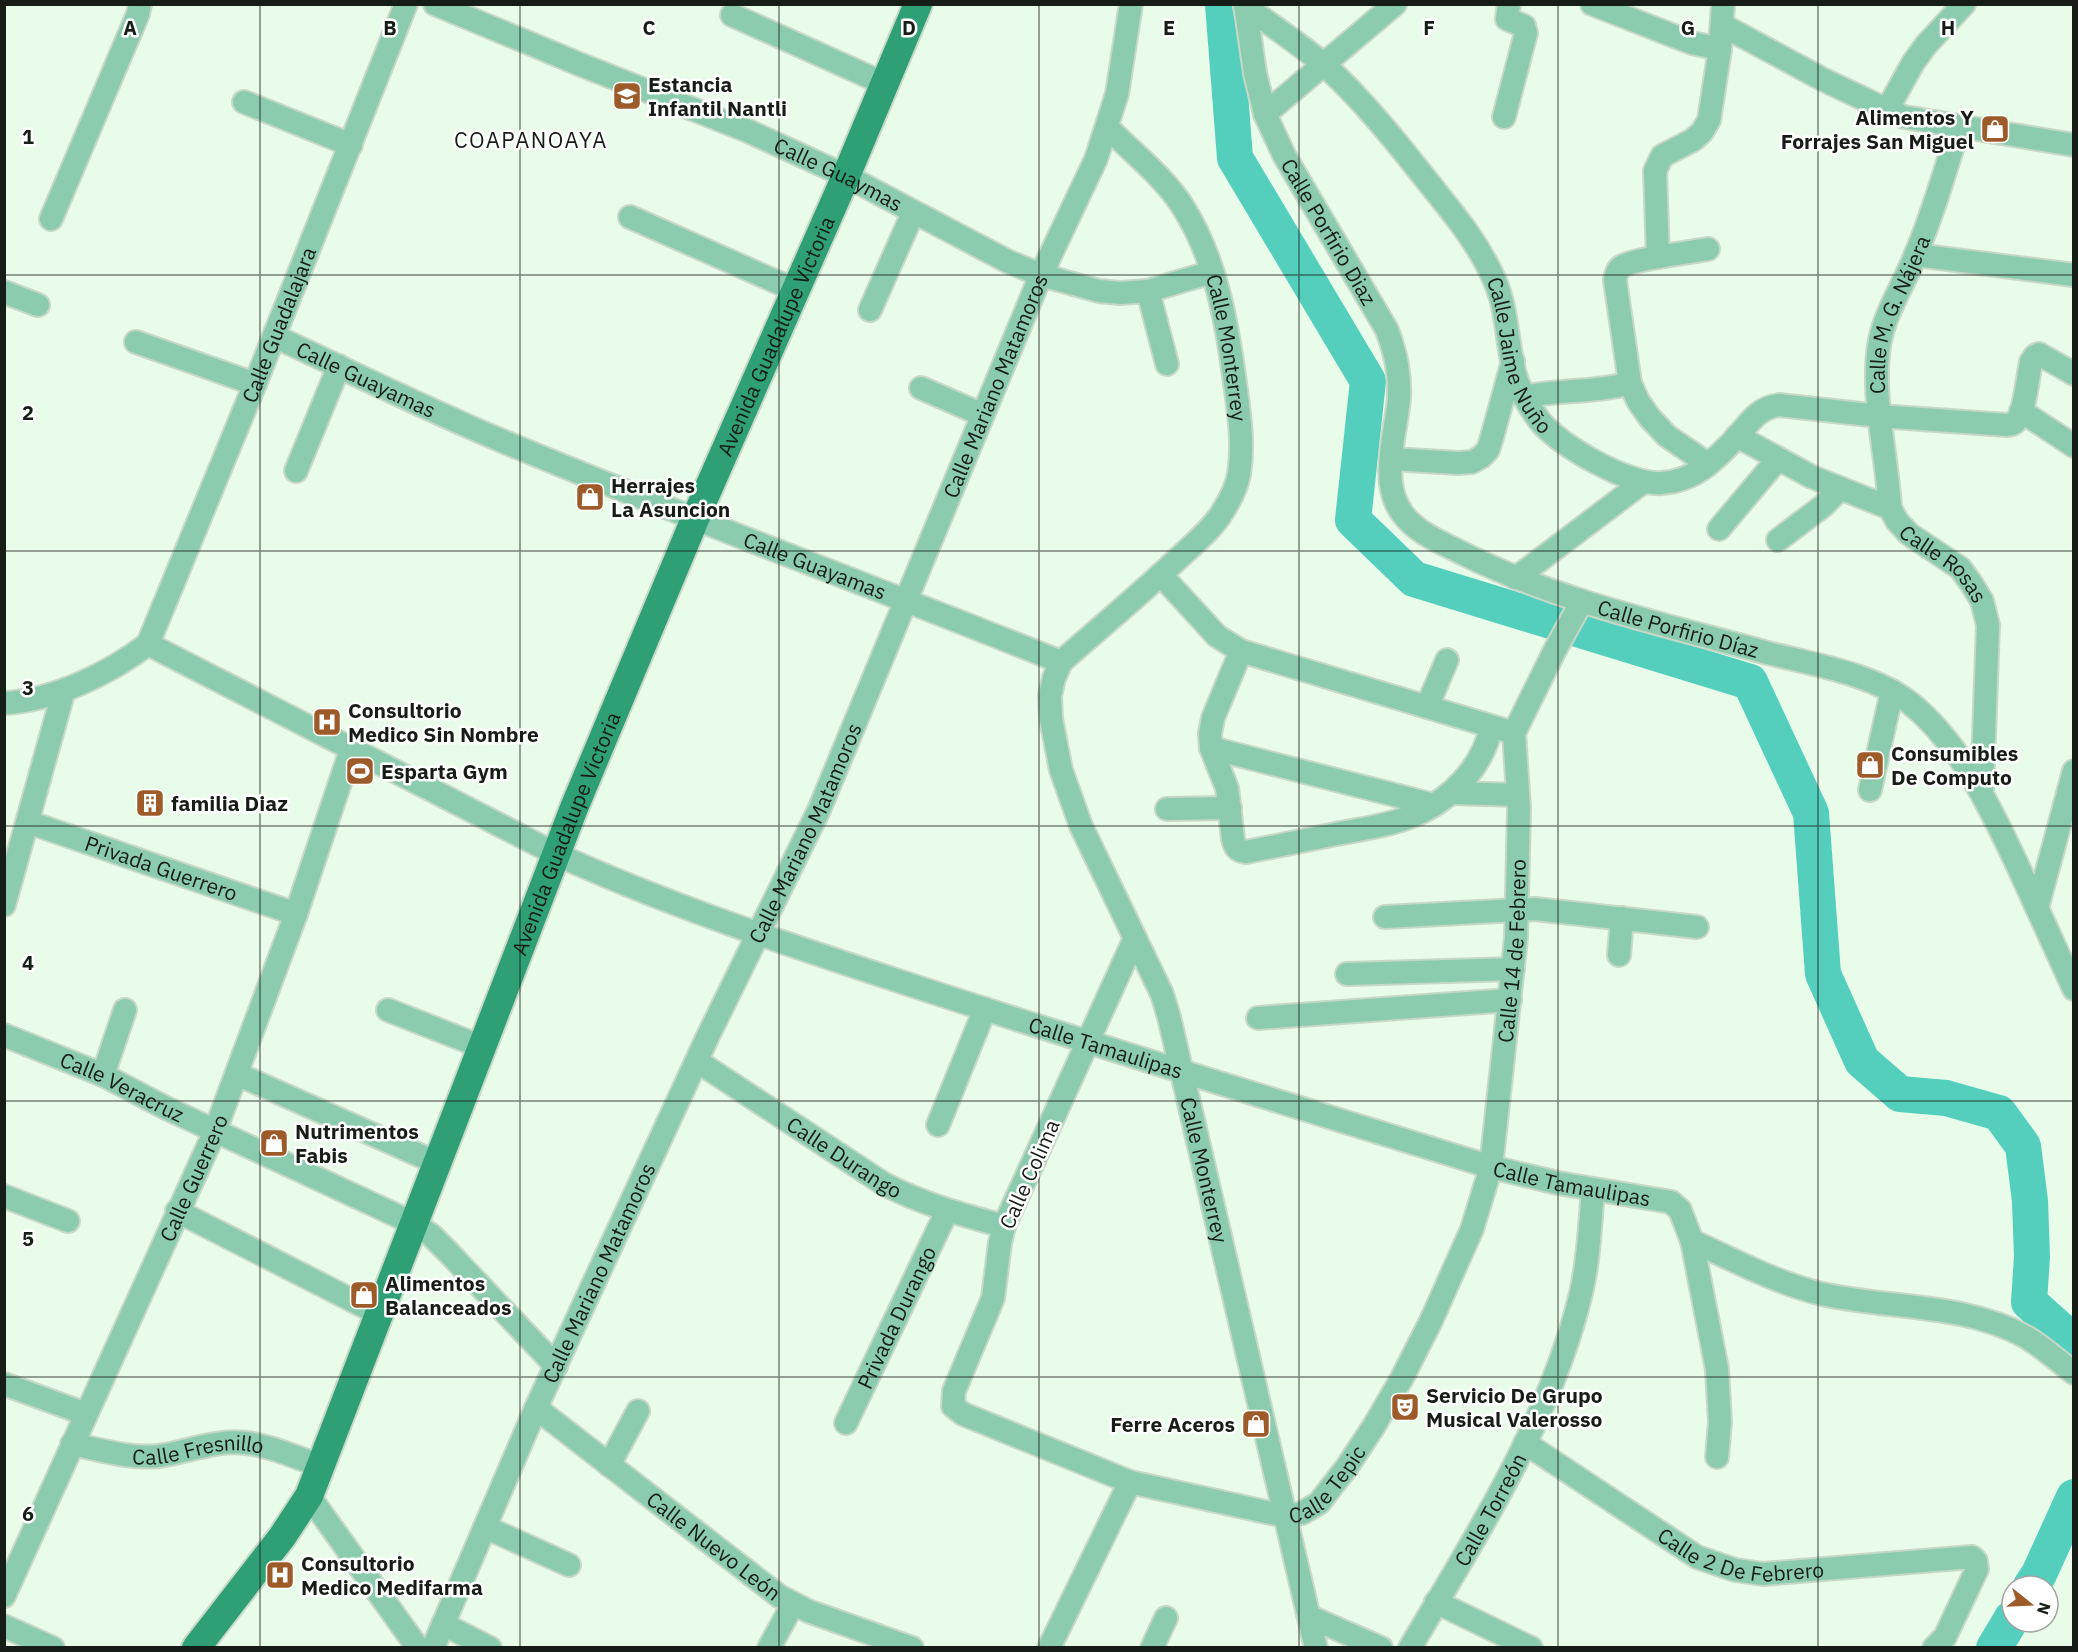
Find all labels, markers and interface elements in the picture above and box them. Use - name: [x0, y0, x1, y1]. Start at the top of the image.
- text: A: [123, 14, 137, 41]
- text: B: [383, 14, 397, 41]
- text: C: [642, 14, 656, 41]
- text: D: [902, 14, 916, 41]
- text: E: [1163, 14, 1175, 41]
- text: F: [1423, 14, 1435, 41]
- text: G: [1681, 14, 1695, 41]
- text: H: [1941, 14, 1955, 41]
- place label: Estancia Infantil Nantli: [648, 70, 787, 122]
- school or university icon: Estancia Infantil Nantli: [611, 80, 643, 112]
- place label: Alimentos Y Forrajes San Miguel: [1781, 103, 1974, 155]
- shop icon: Alimentos Y Forrajes San Miguel: [1979, 113, 2011, 145]
- text: 1: [22, 123, 34, 150]
- district label: COAPANOAYA: [454, 125, 608, 154]
- street label: Calle Guaymas: [770, 131, 908, 218]
- street label: Calle Porfirio Diaz: [1275, 153, 1383, 310]
- street label: Avenida Guadalupe Victoria: [710, 212, 841, 461]
- street label: Calle M. G. Nájera: [1863, 231, 1936, 395]
- street label: Calle Guadalajara: [235, 243, 322, 407]
- street label: Calle Mariano Matamoros: [936, 270, 1054, 502]
- street label: Calle Monterrey: [1200, 271, 1254, 423]
- street label: Calle Jaime Nuño: [1481, 272, 1558, 440]
- street label: Calle Guayamas: [292, 335, 441, 424]
- text: 2: [22, 399, 34, 426]
- place label: Herrajes La Asuncion: [611, 471, 730, 523]
- shop icon: Herrajes La Asuncion: [574, 481, 606, 513]
- street label: Calle Rosas: [1893, 518, 1994, 608]
- street label: Calle Guayamas: [740, 525, 891, 606]
- street label: Calle Porfirio Díaz: [1594, 593, 1762, 664]
- text: 3: [22, 674, 34, 701]
- place label: Consultorio Medico Sin Nombre: [348, 696, 539, 748]
- hospital icon: Consultorio Medico Sin Nombre: [311, 706, 343, 738]
- street label: Avenida Guadalupe Victoria: [505, 708, 627, 959]
- street label: Calle Mariano Matamoros: [742, 719, 868, 948]
- place label: Consumibles De Computo: [1891, 739, 2018, 791]
- shop icon: Consumibles De Computo: [1854, 749, 1886, 781]
- sports icon: Esparta Gym: [344, 755, 376, 787]
- place label: Esparta Gym: [381, 757, 508, 785]
- building icon: familia Diaz: [134, 787, 166, 819]
- place label: familia Diaz: [171, 789, 288, 817]
- street label: Privada Guerrero: [81, 829, 241, 907]
- street label: Calle 14 de Febrero: [1491, 859, 1532, 1044]
- text: 4: [22, 949, 34, 976]
- street label: Calle Tamaulipas: [1025, 1010, 1186, 1085]
- street label: Calle Veracruz: [56, 1045, 189, 1129]
- street label: Calle Monterrey: [1174, 1094, 1235, 1246]
- street label: Calle Durango: [781, 1110, 906, 1205]
- street label: Calle Guerrero: [153, 1111, 234, 1246]
- street label: Calle Colima: [992, 1115, 1066, 1233]
- place label: Nutrimentos Fabis: [295, 1117, 419, 1169]
- shop icon: Nutrimentos Fabis: [258, 1127, 290, 1159]
- street label: Calle Tamaulipas: [1490, 1154, 1653, 1212]
- street label: Calle Mariano Matamoros: [535, 1158, 661, 1388]
- text: 5: [22, 1225, 34, 1252]
- street label: Privada Durango: [850, 1241, 942, 1393]
- place label: Alimentos Balanceados: [385, 1269, 511, 1321]
- shop icon: Alimentos Balanceados: [348, 1279, 380, 1311]
- place label: Servicio De Grupo Musical Valerosso: [1426, 1381, 1603, 1433]
- theatre icon: Servicio De Grupo Musical Valerosso: [1389, 1391, 1421, 1423]
- shop icon: Ferre Aceros: [1240, 1408, 1272, 1440]
- place label: Ferre Aceros: [1110, 1410, 1235, 1438]
- street label: Calle Fresnillo: [131, 1428, 267, 1471]
- street label: Calle Tepic: [1286, 1440, 1372, 1529]
- street label: Calle Torreón: [1448, 1448, 1532, 1571]
- street label: Calle Nuevo León: [641, 1485, 787, 1607]
- text: 6: [22, 1500, 34, 1527]
- street label: Calle 2 De Febrero: [1652, 1521, 1825, 1588]
- place label: Consultorio Medico Medifarma: [301, 1549, 483, 1601]
- hospital icon: Consultorio Medico Medifarma: [264, 1559, 296, 1591]
- north arrow: [2000, 1574, 2060, 1634]
- text: N: [2033, 1600, 2056, 1617]

